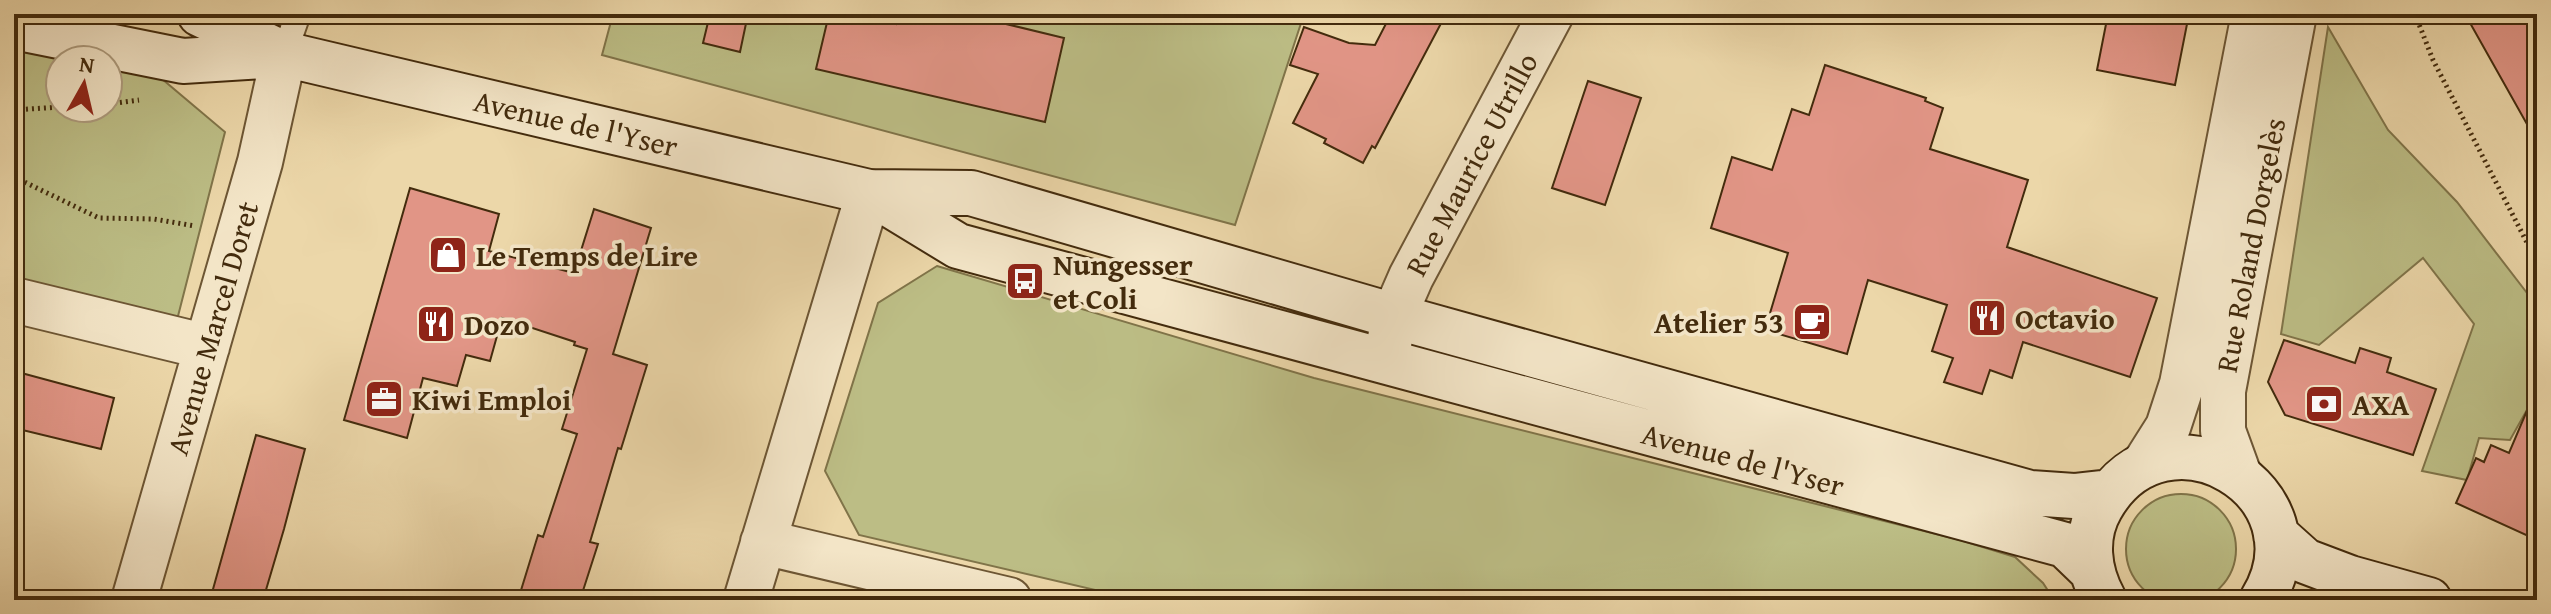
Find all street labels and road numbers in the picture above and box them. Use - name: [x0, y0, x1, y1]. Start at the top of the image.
- street label: Rue Maurice Utrillo: [1394, 45, 1548, 283]
- street label: Avenue de l'Yser: [470, 78, 682, 168]
- street label: Rue Roland Dorgelès: [2204, 114, 2296, 376]
- street label: Avenue Marcel Doret: [155, 196, 269, 460]
- street label: Avenue de l'Yser: [1637, 411, 1849, 507]

